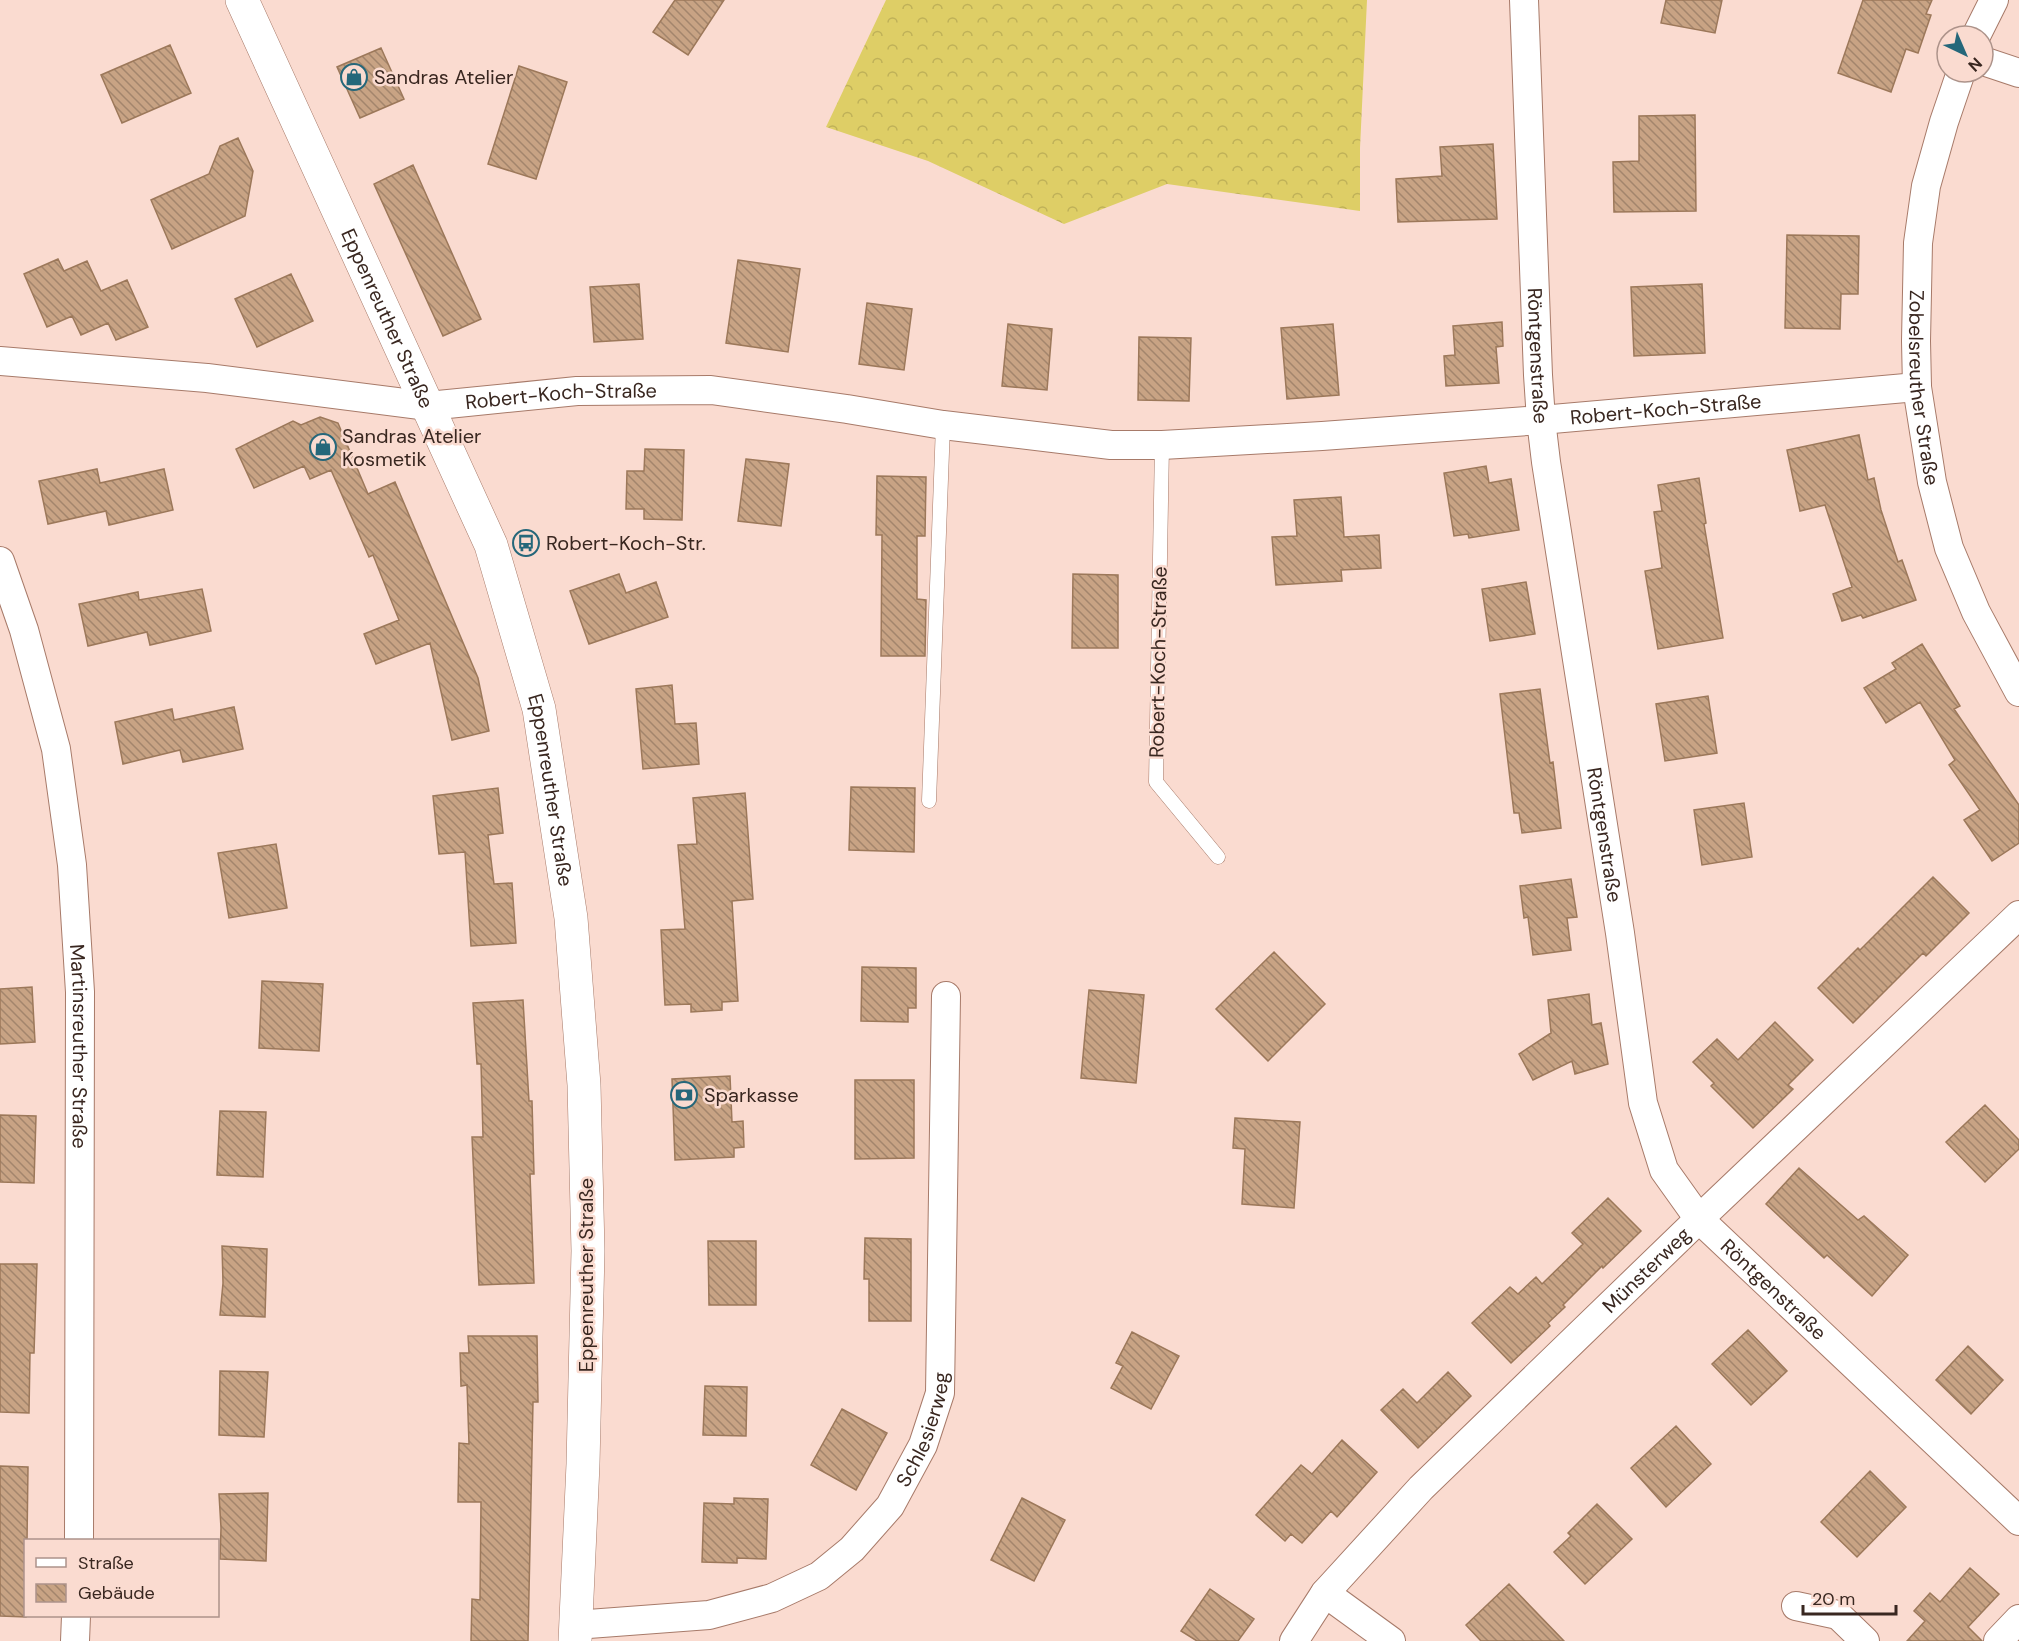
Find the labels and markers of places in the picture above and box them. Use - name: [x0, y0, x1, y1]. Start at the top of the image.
- shop icon: Sandras Atelier: [339, 62, 369, 92]
- place label: Sandras Atelier: [374, 64, 514, 90]
- place label: Sandras Atelier Kosmetik: [342, 423, 482, 472]
- shop icon: Sandras Atelier Kosmetik: [308, 432, 338, 462]
- bus stop icon: Robert-Koch-Str.: [511, 528, 541, 558]
- place label: Robert-Koch-Str.: [546, 530, 706, 556]
- bank icon: Sparkasse: [669, 1080, 699, 1110]
- place label: Sparkasse: [704, 1082, 799, 1108]

